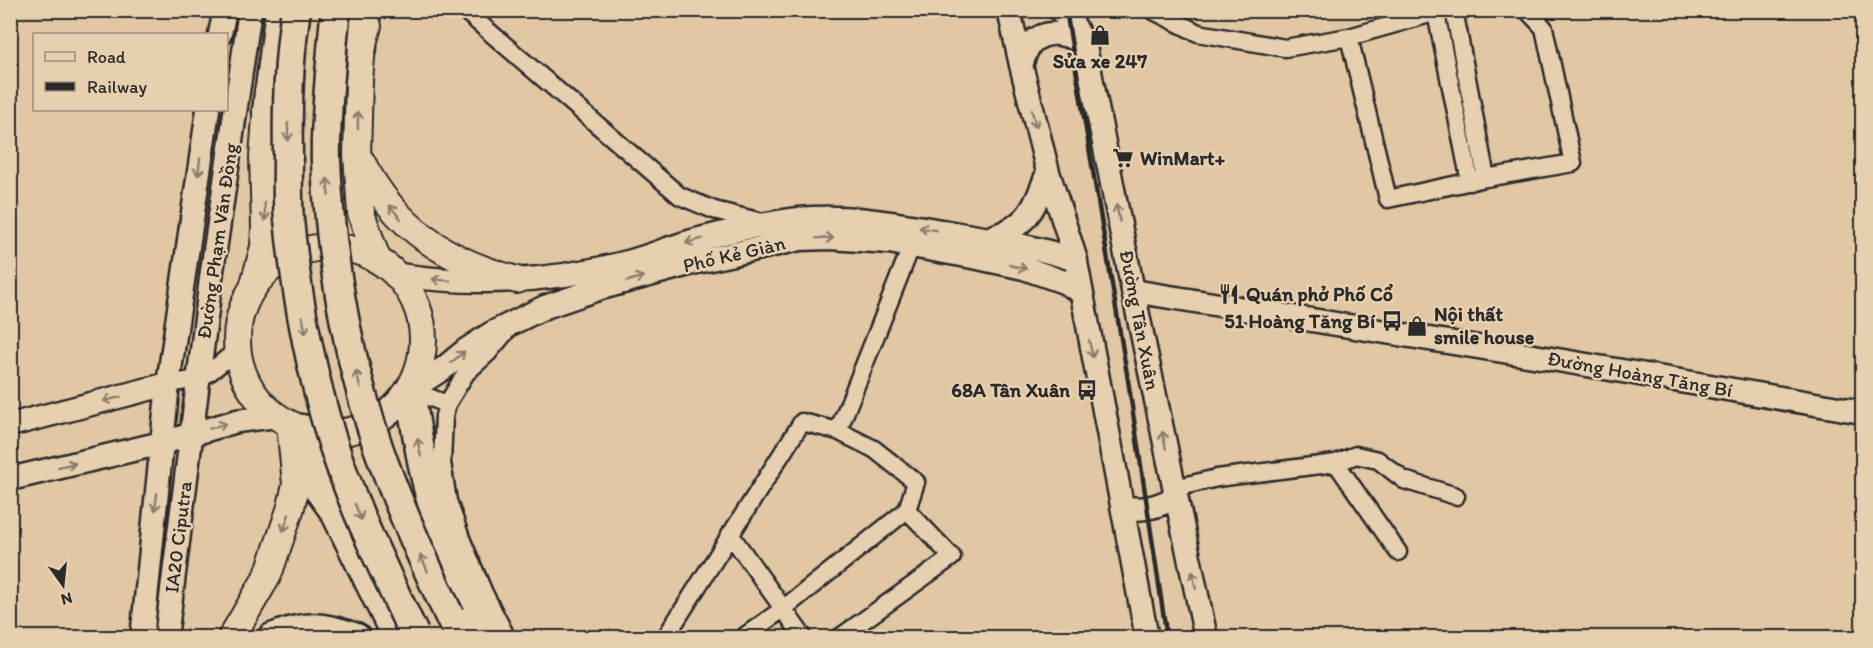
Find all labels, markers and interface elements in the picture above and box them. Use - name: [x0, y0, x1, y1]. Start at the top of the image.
- shop icon: Sửa xe 247: [1088, 23, 1112, 47]
- legend: [33, 33, 228, 111]
- text: Road: [87, 46, 126, 68]
- place label: Sửa xe 247: [1053, 49, 1147, 73]
- text: Railway: [87, 76, 148, 98]
- one-way arrow: [1029, 109, 1041, 128]
- one-way arrow: [352, 110, 364, 130]
- one-way arrow: [282, 121, 293, 141]
- street label: Đường Phạm Văn Đồng: [191, 141, 243, 340]
- supermarket icon: WinMart+: [1111, 146, 1135, 170]
- place label: WinMart+: [1140, 146, 1226, 170]
- one-way arrow: [194, 157, 205, 177]
- one-way arrow: [322, 178, 333, 198]
- one-way arrow: [259, 201, 271, 221]
- one-way arrow: [1112, 203, 1123, 223]
- one-way arrow: [388, 205, 402, 220]
- one-way arrow: [919, 223, 939, 234]
- street label: Phố Kẻ Giàn: [680, 231, 788, 277]
- one-way arrow: [815, 232, 835, 244]
- one-way arrow: [685, 235, 704, 247]
- street label: Đường Tân Xuân: [1115, 248, 1165, 392]
- one-way arrow: [1008, 261, 1027, 273]
- one-way arrow: [625, 273, 644, 284]
- one-way arrow: [432, 274, 452, 285]
- restaurant icon: Quán phở Phố Cổ: [1217, 282, 1241, 306]
- place label: Quán phở Phố Cổ: [1246, 282, 1394, 307]
- place label: Nội thất smile house: [1434, 302, 1535, 349]
- place label: 51 Hoàng Tăng Bí: [1224, 309, 1376, 334]
- bus stop icon: 51 Hoàng Tăng Bí: [1380, 309, 1404, 333]
- shop icon: Nội thất smile house: [1405, 314, 1429, 338]
- one-way arrow: [299, 315, 310, 335]
- one-way arrow: [1086, 339, 1097, 358]
- street label: Đường Hoàng Tăng Bí: [1546, 346, 1734, 402]
- one-way arrow: [450, 350, 465, 364]
- one-way arrow: [352, 370, 364, 389]
- place label: 68A Tân Xuân: [951, 378, 1070, 402]
- bus stop icon: 68A Tân Xuân: [1075, 378, 1099, 402]
- one-way arrow: [102, 394, 121, 405]
- one-way arrow: [208, 420, 227, 431]
- one-way arrow: [1158, 430, 1169, 450]
- one-way arrow: [413, 437, 424, 457]
- one-way arrow: [58, 459, 77, 471]
- street label: IA20 Ciputra: [159, 479, 197, 594]
- one-way arrow: [150, 491, 161, 511]
- one-way arrow: [353, 503, 364, 521]
- one-way arrow: [279, 513, 290, 532]
- one-way arrow: [418, 554, 430, 572]
- north arrow: [33, 555, 93, 615]
- one-way arrow: [1188, 571, 1199, 591]
- text: N: [59, 588, 74, 610]

